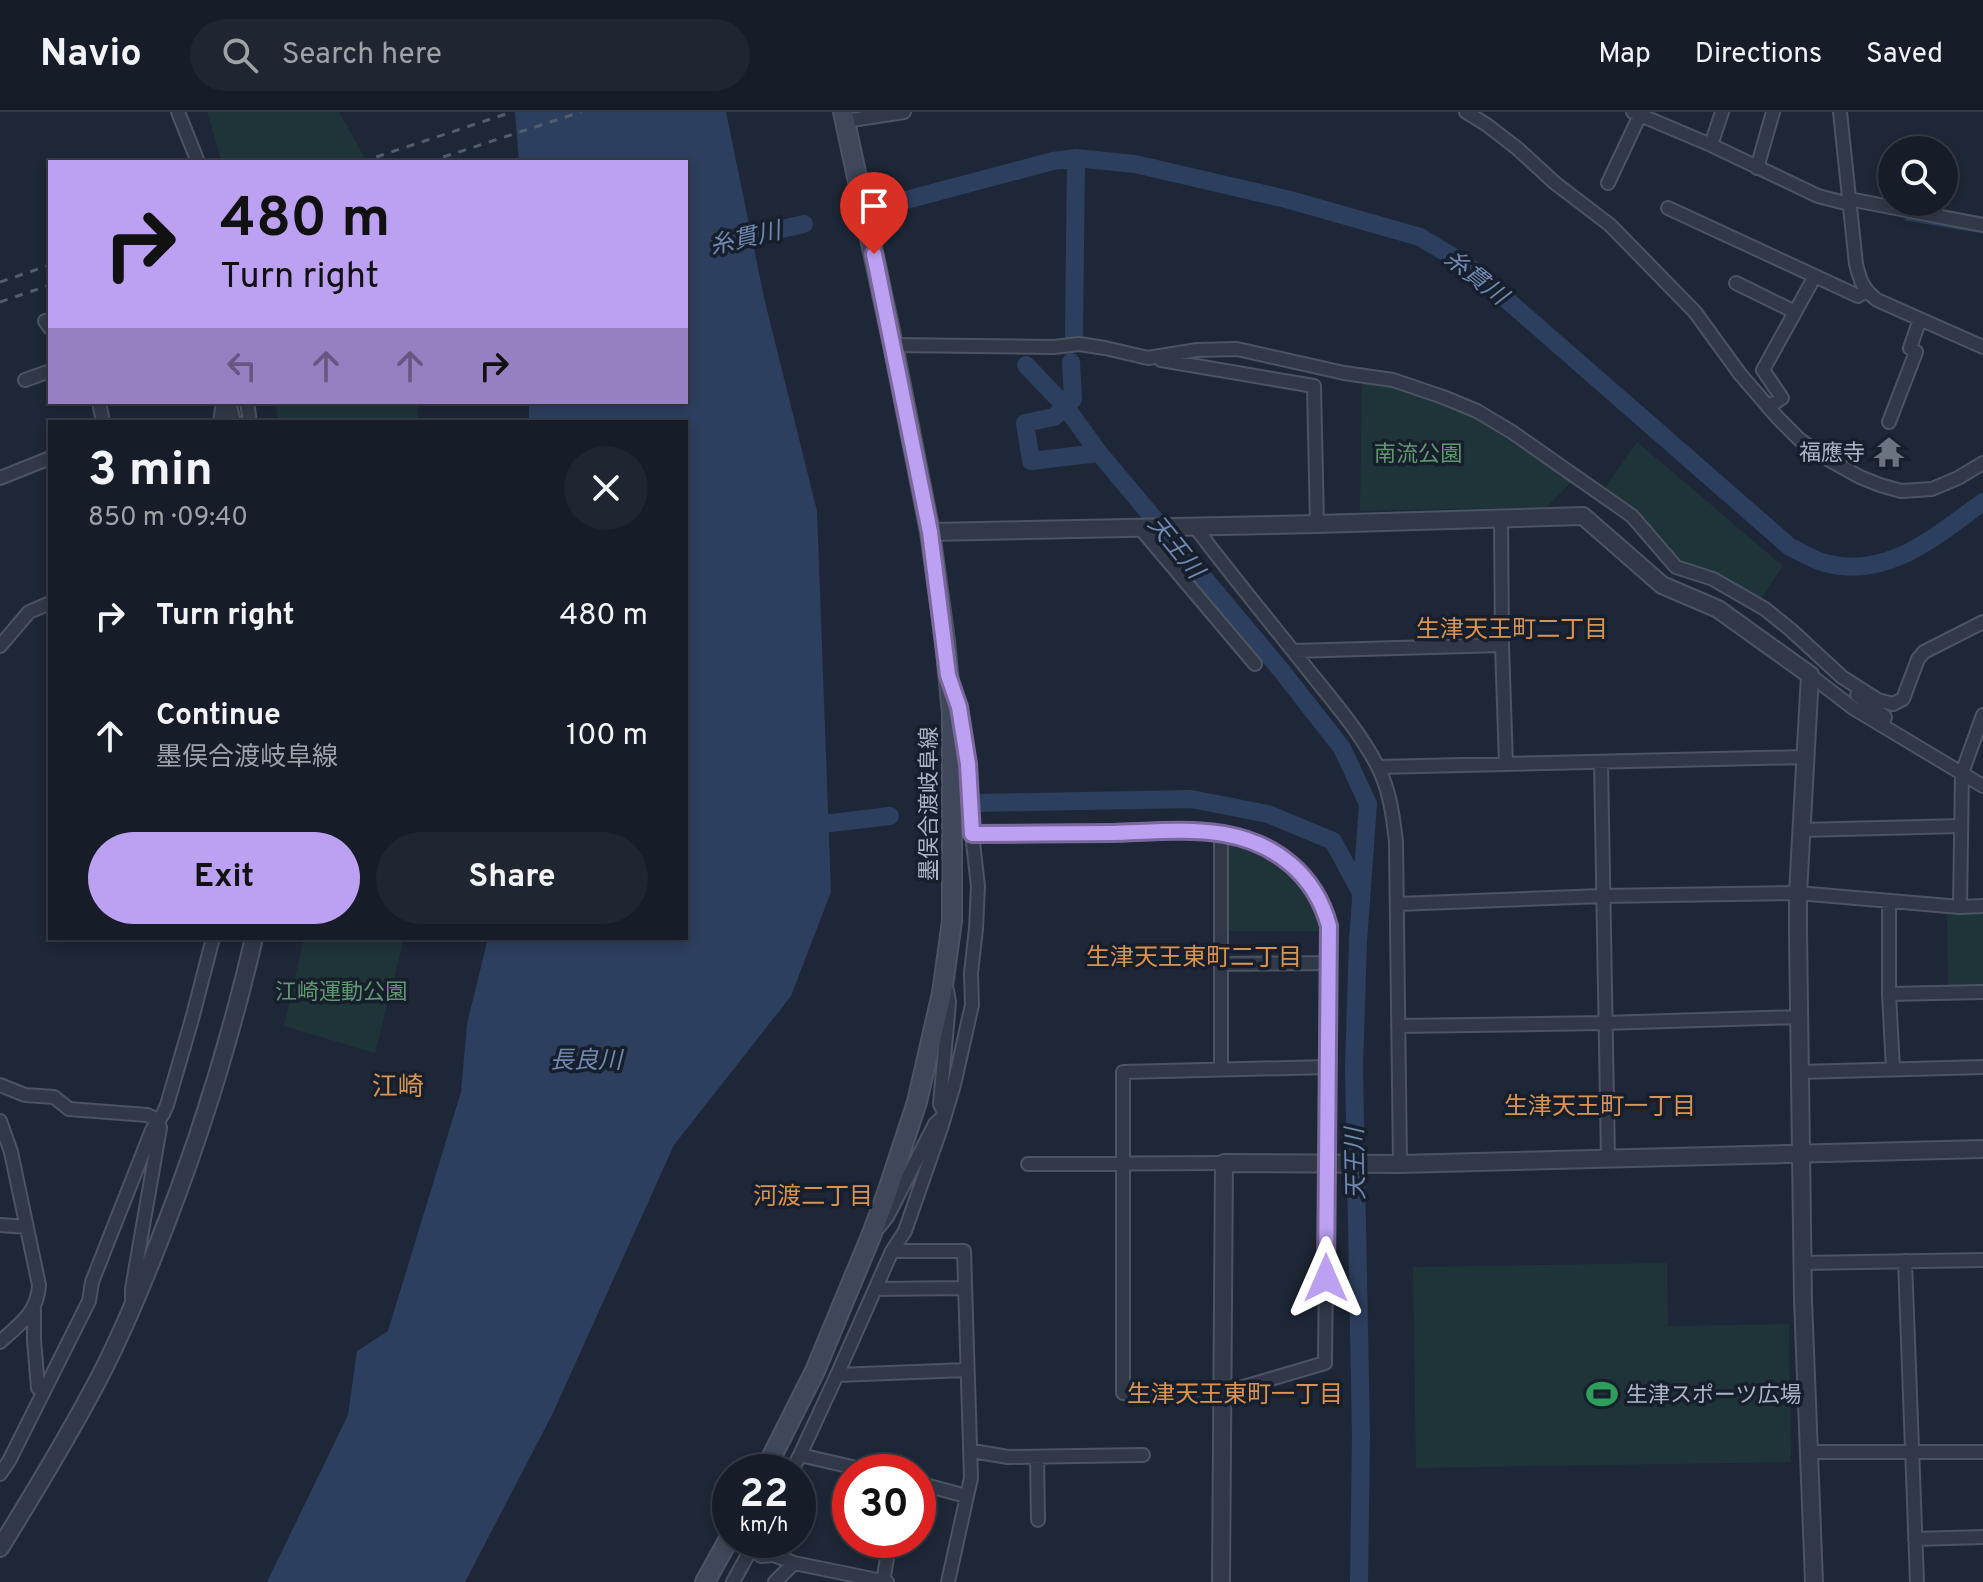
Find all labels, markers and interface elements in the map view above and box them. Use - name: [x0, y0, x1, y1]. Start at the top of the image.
- search box: [190, 19, 750, 91]
- text: Navio: [40, 31, 142, 80]
- icon: search: [218, 33, 262, 77]
- text: Search here: [282, 37, 442, 74]
- text: Map: [1598, 37, 1651, 73]
- text: Directions: [1695, 37, 1822, 73]
- text: Saved: [1866, 37, 1943, 73]
- map controls: [1878, 136, 1958, 216]
- button: search: [1878, 136, 1958, 216]
- pin: [840, 172, 908, 254]
- icon: arrive: [852, 184, 896, 228]
- text: 480 m: [220, 186, 390, 256]
- icon: right: [88, 192, 192, 296]
- water label: 糸貫川: [707, 217, 787, 263]
- water label: 糸貫川: [1437, 245, 1515, 314]
- text: Turn right: [220, 255, 379, 301]
- icon: left: [220, 344, 264, 388]
- icon: ahead: [304, 344, 348, 388]
- icon: ahead: [388, 344, 432, 388]
- icon: right: [472, 344, 516, 388]
- temple icon: 福應寺: [1872, 435, 1906, 469]
- place label: 福應寺: [1799, 441, 1865, 468]
- text: 3 min: [88, 442, 213, 502]
- park label: 南流公園: [1374, 442, 1462, 469]
- button: close: [564, 446, 648, 530]
- text: 850 m · 09:40: [88, 502, 248, 535]
- water label: 天王川: [1140, 511, 1211, 588]
- icon: right: [88, 594, 132, 638]
- text: Turn right: [156, 598, 294, 635]
- text: 480 m: [560, 598, 648, 635]
- district label: 生津天王町二丁目: [1416, 616, 1608, 646]
- text: Continue: [156, 698, 281, 735]
- icon: ahead: [88, 714, 132, 758]
- text: 100 m: [566, 718, 648, 755]
- street label: 墨俣合渡岐阜線: [917, 727, 944, 881]
- text: 墨俣合渡岐阜線: [156, 742, 338, 775]
- button: Exit: [88, 832, 360, 924]
- button: Share: [376, 832, 648, 924]
- district label: 生津天王東町二丁目: [1086, 944, 1302, 974]
- park label: 江崎運動公園: [275, 980, 407, 1007]
- water label: 長良川: [550, 1047, 625, 1077]
- district label: 江崎: [372, 1072, 424, 1105]
- district label: 生津天王町一丁目: [1504, 1093, 1696, 1123]
- water label: 天王川: [1341, 1125, 1373, 1200]
- district label: 河渡二丁目: [753, 1183, 873, 1213]
- position arrow: [1284, 1236, 1368, 1320]
- sports icon: 生津スポーツ広場: [1585, 1377, 1619, 1411]
- district label: 生津天王東町一丁目: [1127, 1381, 1343, 1411]
- place label: 生津スポーツ広場: [1626, 1383, 1802, 1410]
- speed limit sign: 30: [832, 1454, 936, 1558]
- text: 22: [740, 1471, 788, 1521]
- text: km/h: [740, 1513, 788, 1539]

